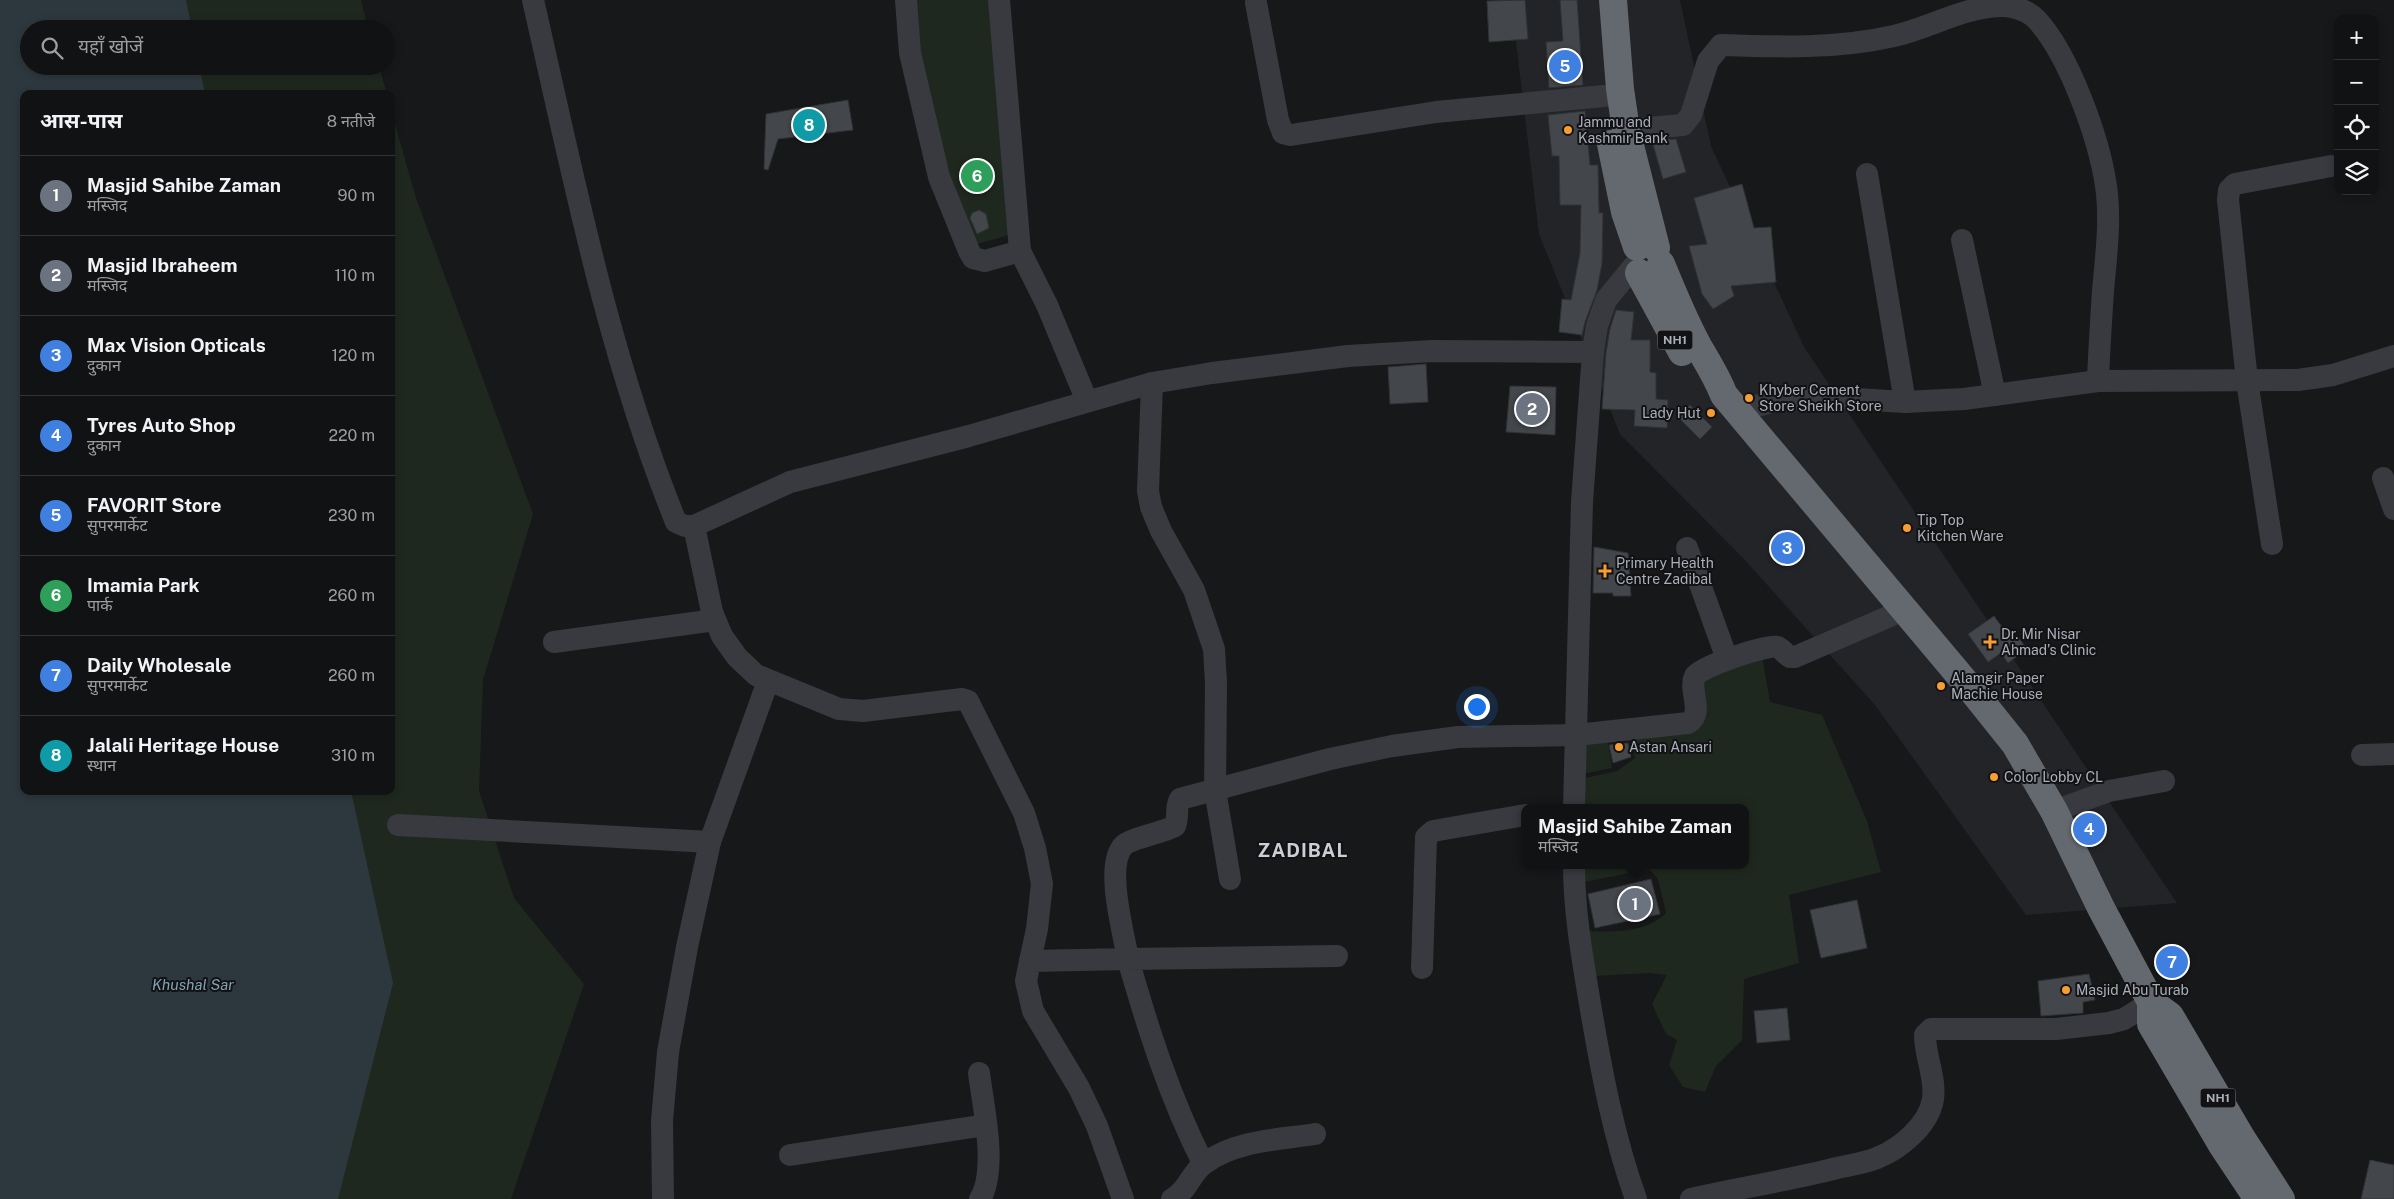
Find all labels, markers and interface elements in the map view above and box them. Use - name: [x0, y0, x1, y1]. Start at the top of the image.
- map controls: [2334, 15, 2379, 195]
- button: +: [2334, 15, 2379, 60]
- search box: [20, 20, 395, 75]
- icon: search: [38, 34, 66, 62]
- text: यहाँ खोजें: [78, 35, 143, 57]
- pin: 5: [1549, 47, 1581, 85]
- button: −: [2334, 60, 2379, 105]
- button: locate: [2334, 105, 2379, 150]
- pin: 8: [793, 106, 825, 144]
- text: आस-पास: [40, 108, 122, 133]
- text: 8 नतीजे: [327, 112, 375, 131]
- place label: Jammu and Kashmir Bank: [1578, 114, 1668, 146]
- marker: Jammu and Kashmir Bank: [1562, 124, 1574, 136]
- button: layers: [2334, 150, 2379, 195]
- pin: 6: [961, 157, 993, 195]
- text: Masjid Sahibe Zaman: [87, 174, 281, 196]
- text: 1: [53, 186, 59, 205]
- text: 90 m: [338, 186, 375, 205]
- text: मस्जिद: [87, 196, 127, 215]
- text: Masjid Ibraheem: [87, 254, 238, 276]
- text: 2: [51, 266, 61, 285]
- text: 110 m: [334, 266, 375, 285]
- text: मस्जिद: [87, 276, 127, 295]
- road number: NH1: [1658, 330, 1692, 350]
- text: Max Vision Opticals: [87, 334, 266, 356]
- text: 3: [51, 346, 61, 365]
- text: 120 m: [331, 346, 375, 365]
- text: दुकान: [87, 356, 121, 375]
- place label: Khyber Cement Store Sheikh Store: [1759, 382, 1882, 414]
- pin: 2: [1516, 390, 1548, 428]
- marker: Khyber Cement Store Sheikh Store: [1743, 392, 1755, 404]
- place label: Lady Hut: [1642, 405, 1701, 421]
- marker: Lady Hut: [1705, 407, 1717, 419]
- text: Tyres Auto Shop: [87, 414, 236, 436]
- text: 4: [51, 426, 61, 445]
- text: 220 m: [328, 426, 375, 445]
- text: दुकान: [87, 436, 121, 455]
- text: FAVORIT Store: [87, 494, 222, 516]
- text: 5: [51, 506, 61, 525]
- text: 230 m: [328, 506, 375, 525]
- place label: Tip Top Kitchen Ware: [1917, 512, 2004, 544]
- text: सुपरमार्केट: [87, 516, 148, 535]
- marker: Tip Top Kitchen Ware: [1901, 522, 1913, 534]
- pin: 3: [1771, 529, 1803, 567]
- place label: Primary Health Centre Zadibal: [1616, 555, 1714, 587]
- marker: Primary Health Centre Zadibal: [1598, 564, 1612, 578]
- text: Imamia Park: [87, 574, 199, 596]
- text: 6: [51, 586, 61, 605]
- text: 260 m: [328, 586, 375, 605]
- text: पार्क: [87, 596, 113, 615]
- place label: Dr. Mir Nisar Ahmad's Clinic: [2001, 626, 2096, 658]
- marker: Dr. Mir Nisar Ahmad's Clinic: [1983, 635, 1997, 649]
- text: Daily Wholesale: [87, 654, 232, 676]
- text: 7: [51, 666, 61, 685]
- text: 260 m: [328, 666, 375, 685]
- place label: Alamgir Paper Machie House: [1951, 670, 2044, 702]
- text: सुपरमार्केट: [87, 676, 148, 695]
- marker: Alamgir Paper Machie House: [1935, 680, 1947, 692]
- your location: [1464, 694, 1490, 720]
- text: Jalali Heritage House: [87, 734, 279, 756]
- place label: Astan Ansari: [1629, 739, 1712, 755]
- marker: Astan Ansari: [1613, 741, 1625, 753]
- text: 8: [51, 746, 61, 765]
- text: 310 m: [331, 746, 375, 765]
- text: स्थान: [87, 756, 116, 775]
- place label: Color Lobby CL: [2004, 769, 2103, 785]
- marker: Color Lobby CL: [1988, 771, 2000, 783]
- popup: [1521, 804, 1749, 869]
- pin: 4: [2073, 810, 2105, 848]
- text: Masjid Sahibe Zaman: [1538, 815, 1732, 837]
- text: मस्जिद: [1538, 837, 1578, 856]
- district label: ZADIBAL: [1258, 839, 1348, 861]
- pin: 1: [1619, 885, 1651, 923]
- pin: 7: [2156, 943, 2188, 981]
- water label: Khushal Sar: [152, 976, 234, 993]
- place label: Masjid Abu Turab: [2076, 982, 2189, 998]
- marker: Masjid Abu Turab: [2060, 984, 2072, 996]
- road number: NH1: [2200, 1088, 2236, 1108]

